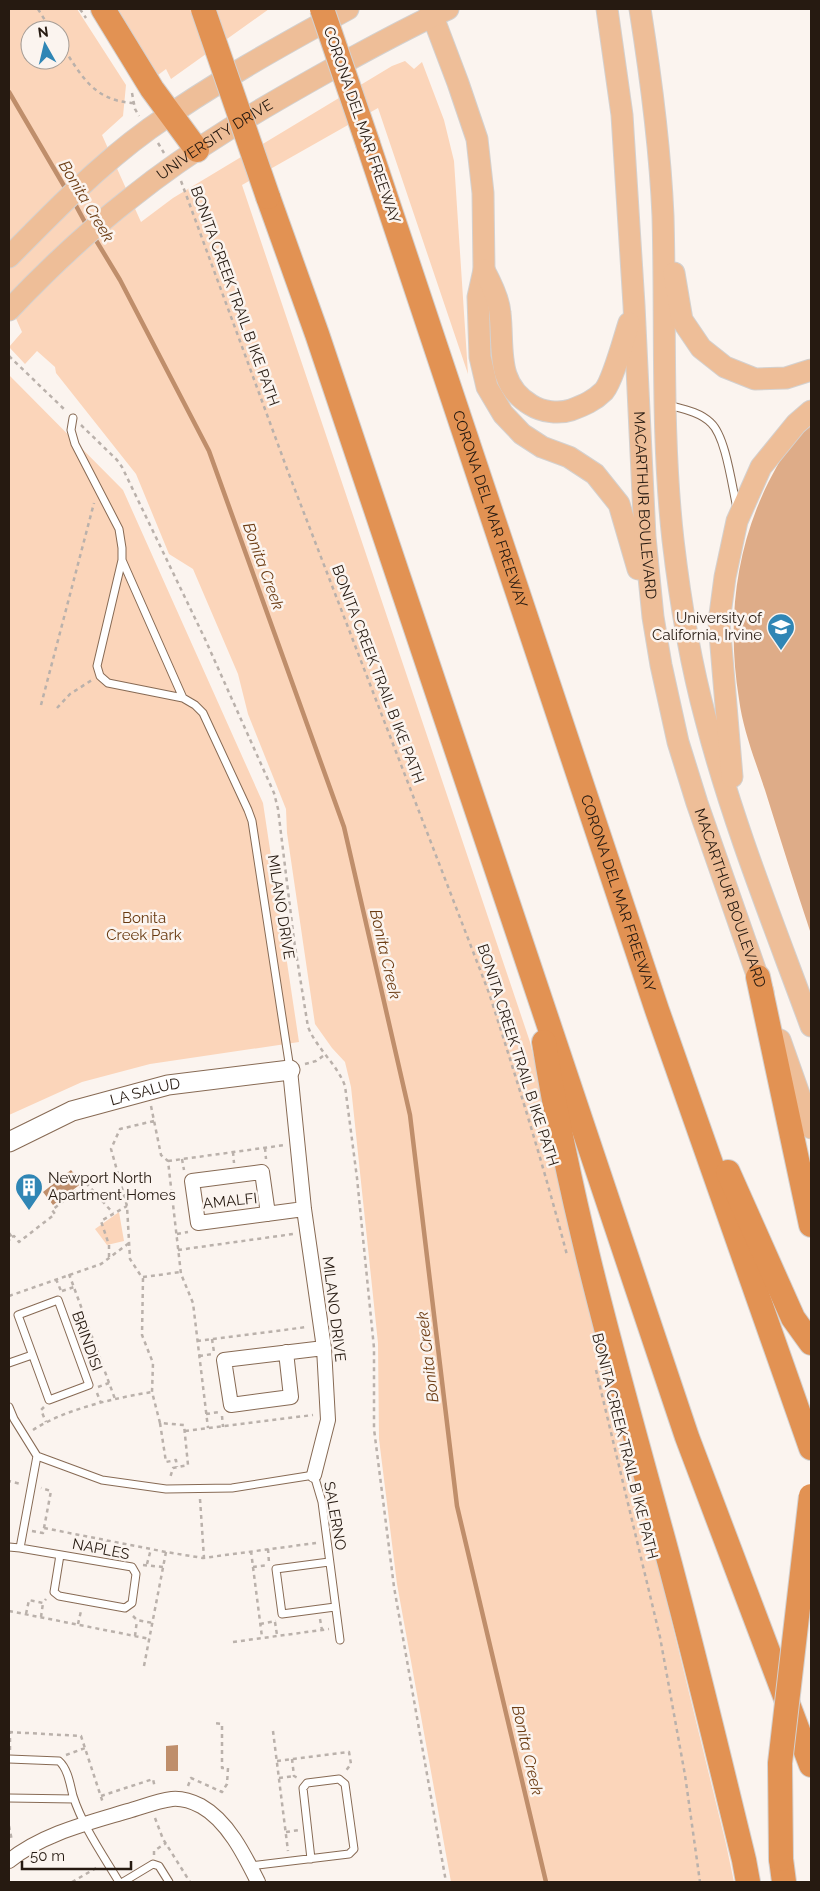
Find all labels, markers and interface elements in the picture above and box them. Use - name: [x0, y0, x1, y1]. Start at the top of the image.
- north arrow: [20, 20, 70, 70]
- text: N: [37, 23, 50, 41]
- street label: CORONA DEL MAR FREEWAY: [320, 24, 404, 226]
- street label: UNIVERSITY DRIVE: [153, 96, 276, 184]
- water label: Bonita Creek: [55, 157, 119, 246]
- street label: BONITA CREEK TRAIL B IKE PATH: [187, 184, 283, 408]
- street label: CORONA DEL MAR FREEWAY: [449, 408, 531, 610]
- street label: MACARTHUR BOULEVARD: [630, 411, 660, 600]
- water label: Bonita Creek: [239, 520, 288, 613]
- street label: BONITA CREEK TRAIL B IKE PATH: [328, 562, 428, 786]
- place label: University of California, Irvine: [652, 609, 763, 644]
- school or university icon: University of California, Irvine: [766, 612, 796, 651]
- street label: CORONA DEL MAR FREEWAY: [577, 792, 659, 995]
- street label: MACARTHUR BOULEVARD: [691, 806, 770, 990]
- street label: MILANO DRIVE: [264, 853, 298, 961]
- water label: Bonita Creek: [366, 907, 405, 1001]
- park label: Bonita Creek Park: [106, 909, 182, 944]
- street label: BONITA CREEK TRAIL B IKE PATH: [474, 942, 562, 1168]
- street label: LA SALUD: [108, 1075, 181, 1109]
- place label: Newport North Apartment Homes: [48, 1169, 176, 1204]
- building icon: Newport North Apartment Homes: [14, 1172, 44, 1211]
- street label: AMALFI: [202, 1189, 258, 1213]
- street label: MILANO DRIVE: [319, 1255, 349, 1363]
- street label: BRINDISI: [68, 1309, 106, 1373]
- water label: Bonita Creek: [412, 1310, 443, 1404]
- street label: BONITA CREEK TRAIL B IKE PATH: [588, 1331, 662, 1561]
- street label: SALERNO: [320, 1480, 350, 1552]
- street label: NAPLES: [71, 1535, 131, 1563]
- water label: Bonita Creek: [508, 1703, 547, 1797]
- scale bar: [22, 1838, 131, 1870]
- text: 50 m: [30, 1847, 65, 1865]

